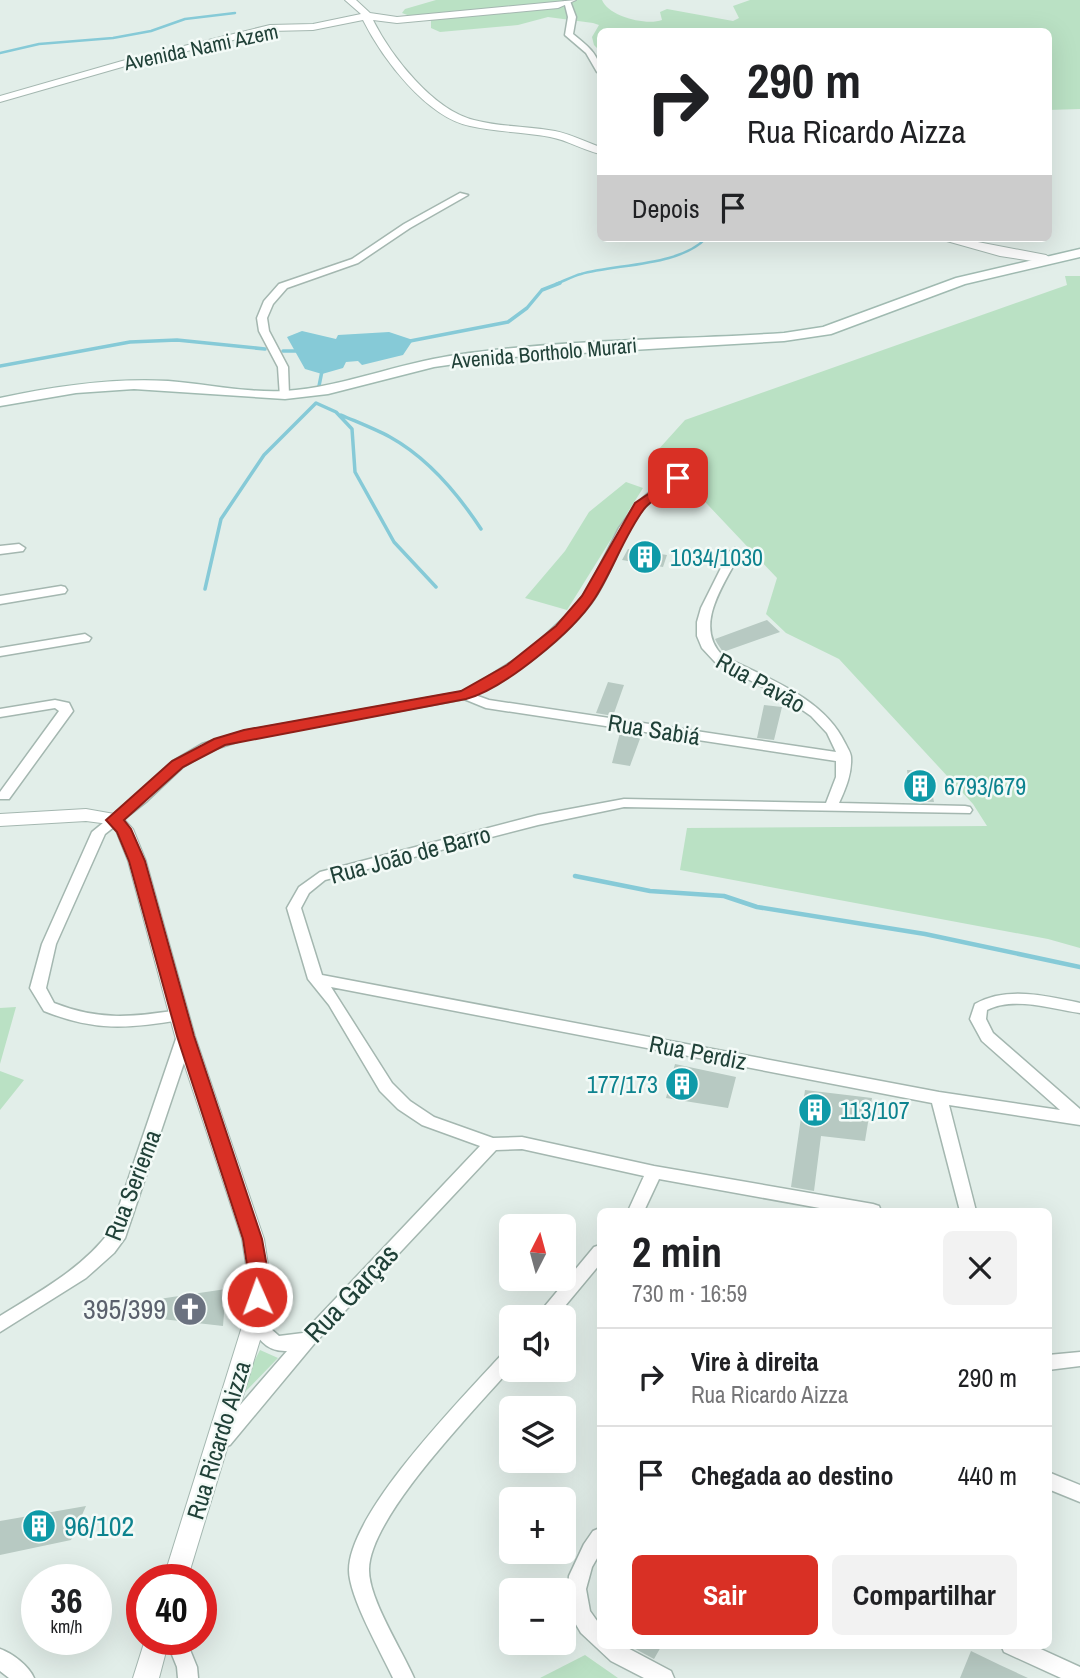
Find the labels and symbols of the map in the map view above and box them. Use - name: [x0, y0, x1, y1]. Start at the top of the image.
- street label: Avenida Nami Azem: [120, 17, 281, 78]
- street label: Avenida Bortholo Murari: [449, 330, 638, 376]
- pin: [648, 448, 708, 508]
- building icon: 1034/1030: [626, 538, 664, 576]
- place label: 1034/1030: [670, 541, 763, 573]
- street label: Rua Pavão: [711, 644, 811, 720]
- street label: Rua Sabiá: [606, 706, 702, 752]
- building icon: 6793/679: [901, 767, 939, 805]
- place label: 6793/679: [944, 770, 1026, 802]
- street label: Rua João de Barro: [326, 817, 494, 891]
- street label: Rua Perdiz: [647, 1027, 750, 1077]
- building icon: 177/173: [663, 1065, 701, 1103]
- place label: 177/173: [587, 1068, 658, 1100]
- building icon: 113/107: [796, 1091, 834, 1129]
- place label: 113/107: [840, 1094, 910, 1126]
- street label: Rua Seriema: [96, 1125, 168, 1245]
- north arrow: [499, 1214, 576, 1292]
- street label: Rua Garças: [295, 1235, 407, 1351]
- position arrow: [220, 1260, 294, 1334]
- place label: 395/399: [83, 1290, 166, 1328]
- church icon: 395/399: [171, 1290, 209, 1328]
- street label: Rua Ricardo Aizza: [179, 1357, 257, 1523]
- building icon: 96/102: [20, 1507, 58, 1545]
- place label: 96/102: [64, 1507, 134, 1545]
- speed limit sign: 40: [126, 1564, 217, 1655]

